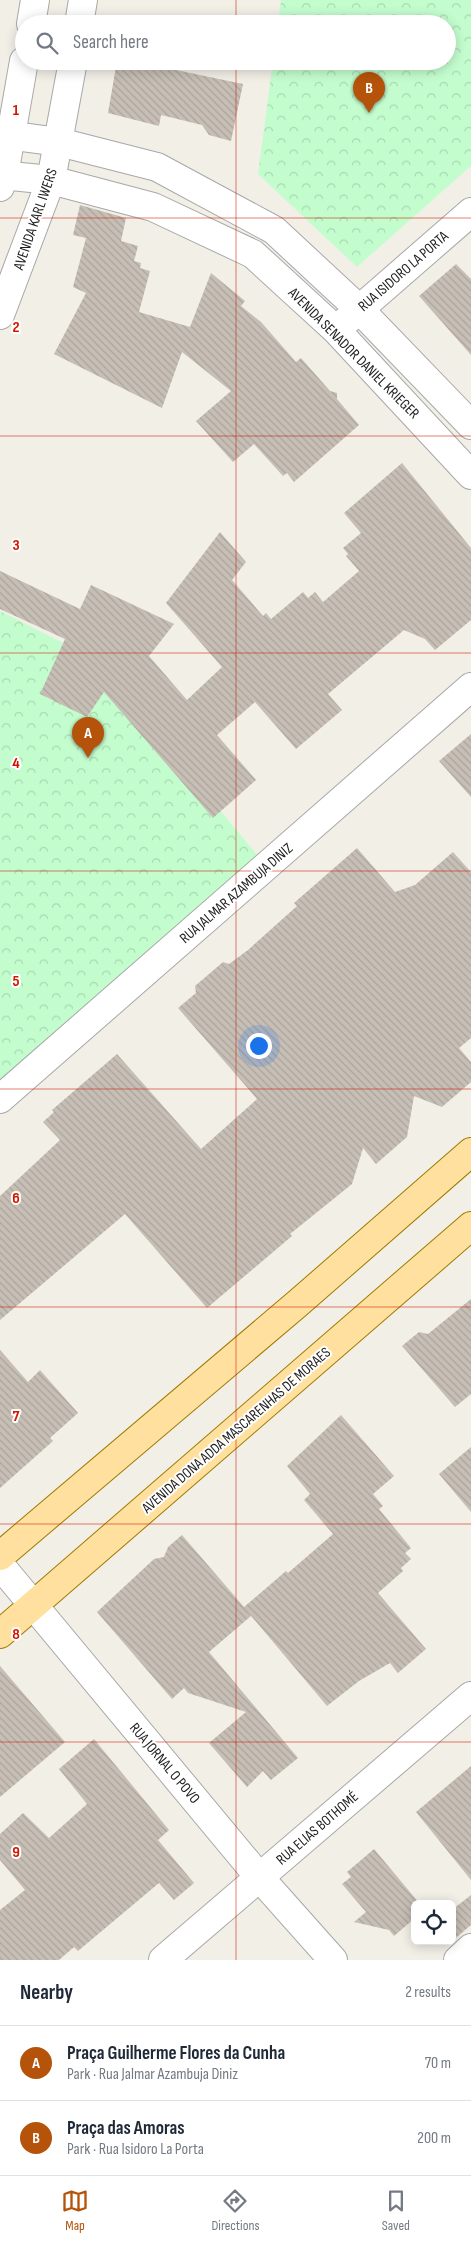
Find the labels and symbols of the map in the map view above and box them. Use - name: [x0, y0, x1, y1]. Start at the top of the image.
- pin: B: [353, 72, 385, 113]
- text: 1: [13, 101, 20, 120]
- street label: AVENIDA KARL IWERS: [9, 166, 62, 273]
- street label: RUA ISIDORO LA PORTA: [354, 227, 453, 316]
- street label: AVENIDA SENADOR DANIEL KRIEGER: [283, 283, 423, 423]
- text: 2: [12, 318, 20, 337]
- text: 3: [12, 536, 20, 555]
- pin: A: [72, 717, 104, 758]
- text: 4: [12, 754, 20, 773]
- street label: RUA JALMAR AZAMBUJA DINIZ: [176, 839, 297, 948]
- text: 5: [12, 972, 20, 991]
- your location: [246, 1033, 272, 1059]
- text: 6: [12, 1189, 20, 1208]
- street label: AVENIDA DONA ADDA MASCARENHAS DE MORAES: [137, 1343, 335, 1518]
- text: 7: [13, 1407, 20, 1426]
- text: 8: [12, 1625, 20, 1644]
- street label: RUA JORNAL O POVO: [125, 1719, 204, 1808]
- street label: RUA ELIAS BOTHOMÉ: [272, 1787, 362, 1869]
- text: 9: [12, 1843, 20, 1862]

